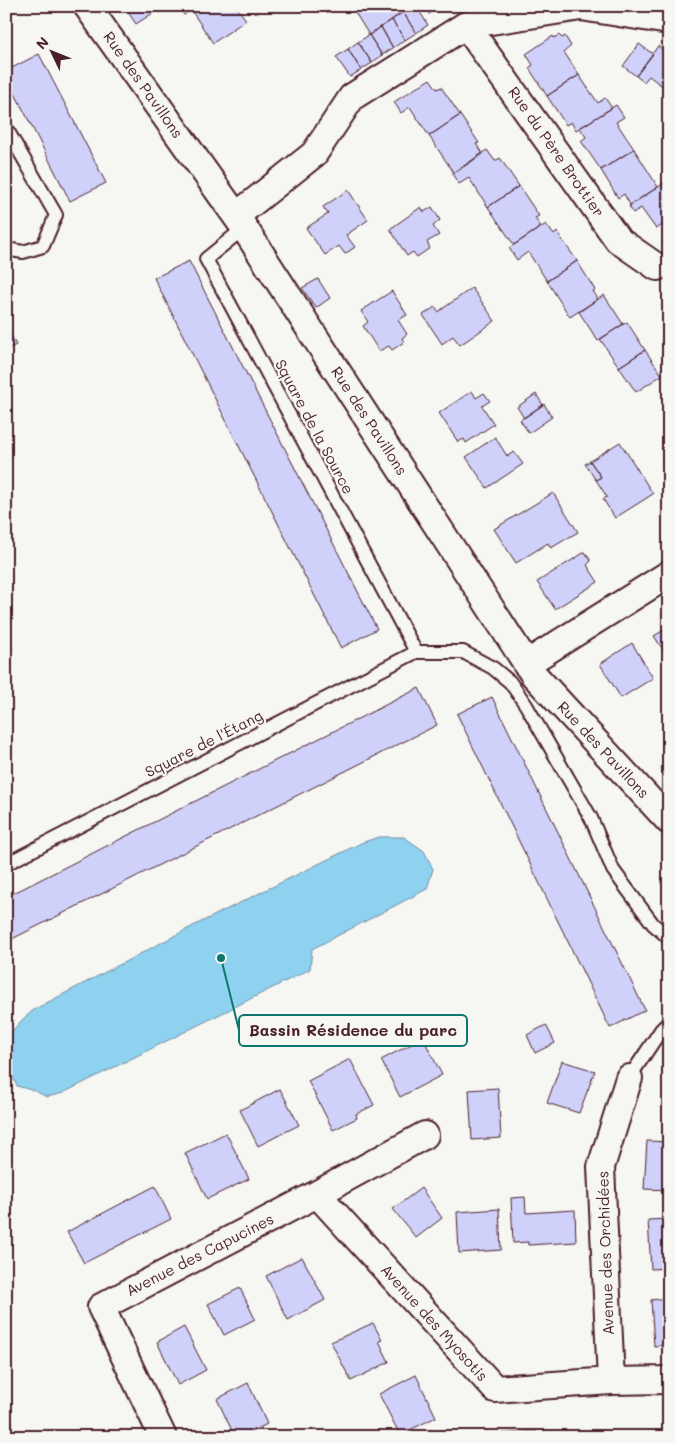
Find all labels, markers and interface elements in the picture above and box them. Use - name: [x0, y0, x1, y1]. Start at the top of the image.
- street label: Rue des Pavillons: [100, 27, 188, 142]
- north arrow: [28, 28, 78, 78]
- text: N: [32, 32, 53, 53]
- street label: Rue du Père Brottier: [504, 82, 609, 221]
- street label: Square de la Source: [271, 356, 359, 497]
- street label: Rue des Pavillons: [327, 362, 412, 479]
- street label: Rue des Pavillons: [553, 696, 654, 802]
- street label: Square de l'Étang: [141, 705, 266, 781]
- callout: Bassin Résidence du parc: [239, 1015, 467, 1046]
- text: Bassin Résidence du parc: [249, 1019, 457, 1040]
- street label: Avenue des Orchidées: [592, 1171, 618, 1335]
- street label: Avenue des Capucines: [122, 1208, 277, 1300]
- street label: Avenue des Myosotis: [377, 1260, 493, 1385]

